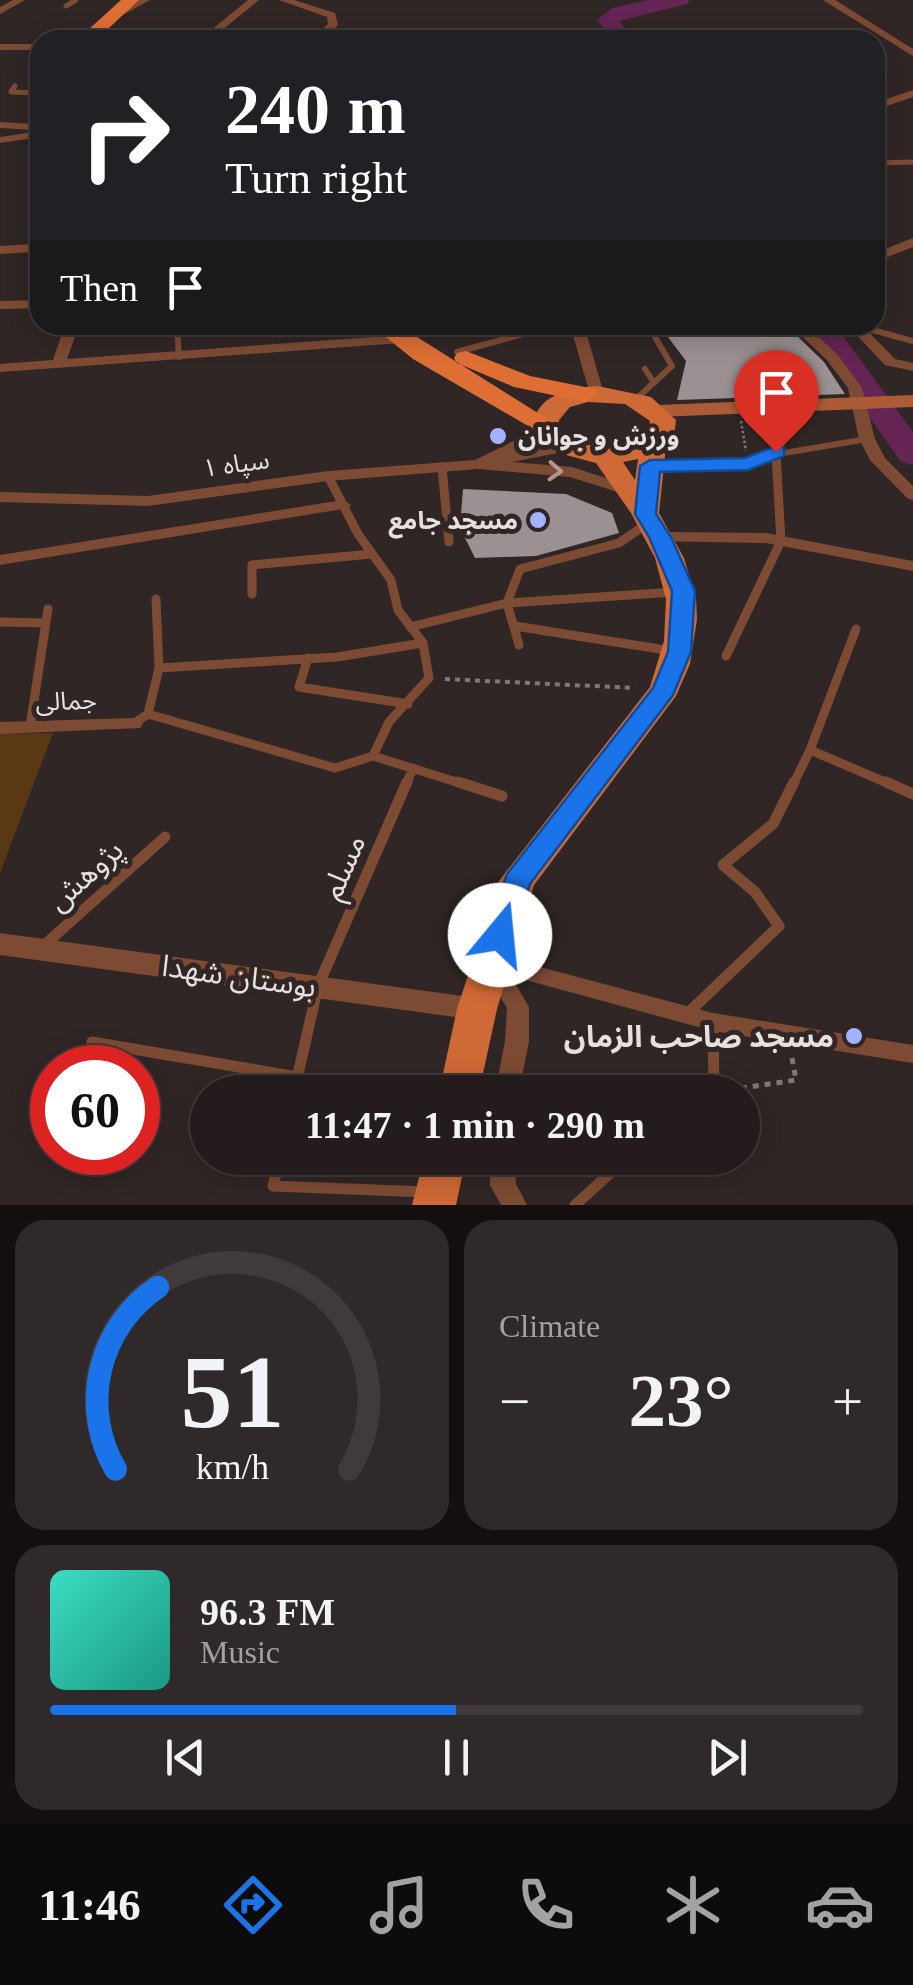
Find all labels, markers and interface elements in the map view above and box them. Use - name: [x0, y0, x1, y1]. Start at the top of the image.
- icon: right: [60, 70, 190, 200]
- text: 240 m: [225, 71, 406, 148]
- text: Turn right: [225, 153, 407, 203]
- icon: arrive: [158, 260, 213, 315]
- text: Then: [60, 267, 138, 309]
- pin: [734, 350, 819, 453]
- icon: arrive: [749, 365, 804, 420]
- place label: ورزش و جوانان: [518, 423, 679, 451]
- marker: ورزش و جوانان: [487, 425, 509, 447]
- street label: سپاه ۱: [201, 446, 271, 484]
- one-way arrow: [548, 460, 564, 481]
- place label: مسجد جامع: [389, 507, 518, 539]
- marker: مسجد جامع: [527, 509, 549, 531]
- street label: جمالی: [35, 686, 97, 717]
- street label: مسلم: [314, 830, 378, 907]
- street label: پژوهش: [41, 833, 131, 920]
- position arrow: [448, 883, 552, 987]
- street label: بوستان شهدا: [160, 949, 318, 1004]
- place label: مسجد صاحب الزمان: [564, 1020, 834, 1054]
- marker: مسجد صاحب الزمان: [843, 1025, 865, 1047]
- speed limit sign: 60: [30, 1045, 160, 1175]
- text: 11:47 · 1 min · 290 m: [305, 1104, 645, 1146]
- text: Climate: [499, 1308, 600, 1344]
- text: 51: [180, 1334, 284, 1449]
- text: 23°: [629, 1359, 734, 1442]
- text: −: [499, 1371, 530, 1432]
- text: +: [832, 1371, 863, 1432]
- text: km/h: [195, 1447, 269, 1487]
- text: 96.3 FM: [200, 1591, 335, 1633]
- text: Music: [200, 1634, 280, 1670]
- icon: previous: [158, 1730, 213, 1785]
- icon: pause: [429, 1730, 484, 1785]
- icon: next: [700, 1730, 755, 1785]
- icon: directions: [218, 1870, 288, 1940]
- icon: music: [364, 1870, 434, 1940]
- icon: phone: [511, 1870, 581, 1940]
- icon: climate: [658, 1870, 728, 1940]
- icon: car: [805, 1870, 875, 1940]
- text: 11:46: [38, 1880, 141, 1930]

